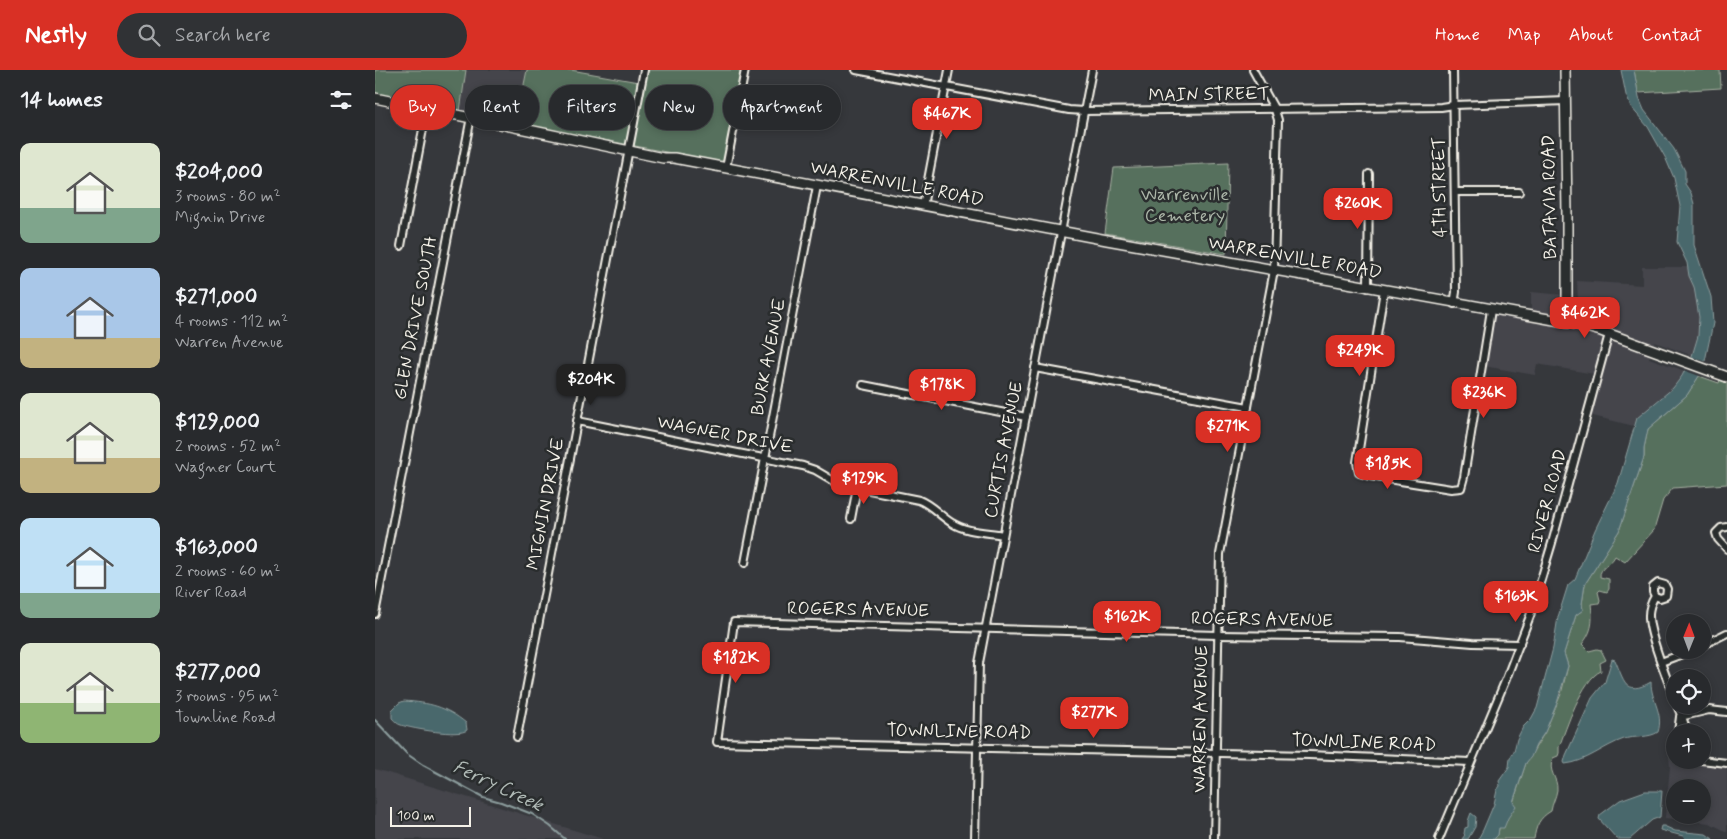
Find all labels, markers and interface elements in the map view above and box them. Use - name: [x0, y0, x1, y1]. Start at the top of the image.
- search box: [117, 13, 467, 58]
- text: Nestly: [25, 20, 87, 51]
- icon: search: [135, 21, 163, 49]
- text: Search here: [175, 23, 271, 48]
- text: Home: [1435, 23, 1480, 47]
- text: Map: [1508, 23, 1541, 47]
- text: About: [1569, 23, 1613, 47]
- text: Contact: [1641, 23, 1702, 47]
- street label: MAIN STREET: [1148, 82, 1270, 108]
- chip: Buy: [390, 85, 455, 130]
- chip: Rent: [465, 85, 539, 130]
- chip: Filters: [549, 85, 635, 130]
- chip: New: [645, 85, 713, 130]
- chip: Apartment: [723, 85, 841, 130]
- text: 14 homes: [20, 86, 103, 114]
- icon: filters: [327, 86, 355, 114]
- pin: $467K: [912, 98, 982, 140]
- text: $467K: [923, 103, 971, 124]
- street label: BATAVIA ROAD: [1537, 134, 1563, 260]
- street label: 4TH STREET: [1427, 136, 1453, 237]
- street label: WARRENVILLE ROAD: [808, 155, 986, 213]
- text: $204,000: [175, 158, 263, 186]
- icon: home: [60, 163, 120, 223]
- park label: Warrenville Cemetery: [1141, 183, 1229, 228]
- text: 3 rooms · 80 m²: [175, 186, 281, 207]
- pin: $260K: [1323, 188, 1393, 230]
- text: $260K: [1334, 193, 1382, 214]
- text: Mignin Drive: [175, 207, 265, 228]
- street label: WARRENVILLE ROAD: [1206, 231, 1384, 285]
- street label: GLEN DRIVE SOUTH: [388, 234, 444, 402]
- text: $271,000: [175, 283, 257, 311]
- icon: home: [60, 288, 120, 348]
- street label: BURK AVENUE: [746, 296, 792, 418]
- pin: $462K: [1550, 296, 1620, 339]
- text: $462K: [1561, 302, 1609, 323]
- text: 4 rooms · 112 m²: [175, 311, 288, 332]
- text: Warren Avenue: [175, 332, 283, 353]
- pin: $249K: [1325, 334, 1395, 377]
- text: $249K: [1337, 340, 1383, 361]
- pin: $204K: [556, 364, 626, 406]
- pin: $178K: [907, 368, 977, 411]
- text: $204K: [567, 369, 615, 390]
- text: $178K: [920, 374, 964, 395]
- pin: $236K: [1449, 376, 1519, 419]
- street label: CURTIS AVENUE: [979, 380, 1029, 520]
- text: $236K: [1463, 382, 1505, 403]
- text: $129,000: [175, 408, 260, 436]
- street label: WAGNER DRIVE: [655, 410, 795, 460]
- pin: $271K: [1193, 410, 1263, 453]
- icon: home: [60, 413, 120, 473]
- text: $271K: [1207, 416, 1249, 437]
- text: 2 rooms · 52 m²: [175, 436, 281, 457]
- street label: MIGNIN DRIVE: [521, 436, 571, 572]
- street label: RIVER ROAD: [1523, 446, 1573, 556]
- pin: $185K: [1353, 448, 1423, 490]
- text: $185K: [1365, 453, 1411, 474]
- text: Wagner Court: [175, 457, 276, 478]
- pin: $129K: [829, 462, 899, 505]
- text: $129K: [842, 468, 886, 489]
- text: $163,000: [175, 533, 258, 561]
- icon: home: [60, 538, 120, 598]
- text: 2 rooms · 60 m²: [175, 561, 280, 582]
- pin: $163K: [1481, 580, 1551, 623]
- text: River Road: [175, 582, 247, 603]
- text: $163K: [1494, 586, 1538, 607]
- street label: ROGERS AVENUE: [787, 597, 929, 623]
- pin: $162K: [1092, 600, 1162, 643]
- text: $162K: [1104, 606, 1150, 627]
- street label: ROGERS AVENUE: [1191, 607, 1333, 633]
- north arrow: [1666, 614, 1711, 659]
- map controls: [1666, 614, 1711, 824]
- pin: $182K: [701, 642, 771, 684]
- street label: WARREN AVENUE: [1188, 645, 1214, 793]
- text: $182K: [713, 647, 759, 668]
- text: $277,000: [175, 658, 261, 686]
- icon: home: [60, 663, 120, 723]
- button: locate: [1666, 669, 1711, 714]
- text: 3 rooms · 95 m²: [175, 686, 279, 707]
- pin: $277K: [1059, 696, 1129, 739]
- text: $277K: [1071, 702, 1117, 723]
- text: Townline Road: [175, 707, 276, 728]
- street label: TOWNLINE ROAD: [886, 719, 1032, 745]
- button: +: [1666, 724, 1711, 769]
- street label: TOWNLINE ROAD: [1291, 728, 1437, 758]
- water label: Ferry Creek: [449, 754, 548, 818]
- button: −: [1666, 779, 1711, 824]
- scale bar: [390, 804, 471, 827]
- text: 100 m: [397, 807, 435, 825]

